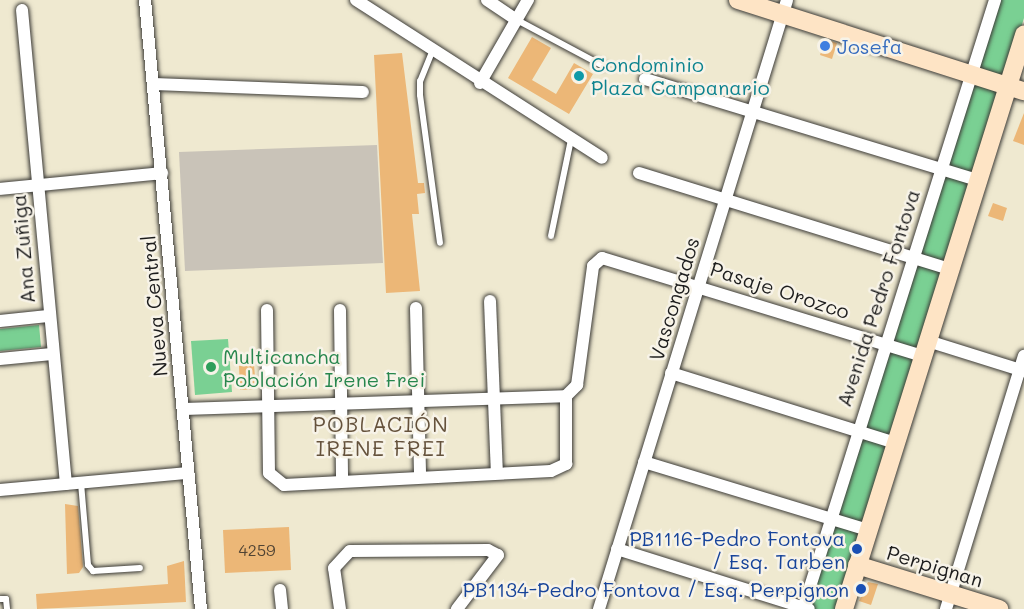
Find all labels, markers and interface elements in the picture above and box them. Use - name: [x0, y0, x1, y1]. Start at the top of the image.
- place label: Josefa: [837, 34, 902, 58]
- marker: Josefa: [818, 39, 832, 53]
- place label: Condominio Plaza Campanario: [591, 52, 770, 99]
- marker: Condominio Plaza Campanario: [572, 69, 586, 83]
- street label: Avenida Pedro Fontova: [832, 186, 924, 410]
- street label: Ana Zuñiga: [6, 193, 40, 305]
- street label: Nueva Central: [136, 234, 172, 378]
- street label: Vascongados: [644, 234, 704, 364]
- street label: Pasaje Orozco: [707, 256, 853, 324]
- place label: Multicancha Población Irene Frei: [223, 344, 425, 391]
- marker: Multicancha Población Irene Frei: [204, 360, 218, 374]
- district label: POBLACIÓN IRENE FREI: [313, 411, 449, 461]
- place label: PB1116-Pedro Fontova / Esq. Tarben: [630, 526, 845, 573]
- house number: 4259: [238, 540, 276, 560]
- street label: Perpignan: [884, 540, 986, 592]
- marker: PB1116-Pedro Fontova / Esq. Tarben: [850, 542, 864, 556]
- place label: PB1134-Pedro Fontova / Esq. Perpignon: [463, 577, 849, 601]
- marker: PB1134-Pedro Fontova / Esq. Perpignon: [854, 582, 868, 596]

